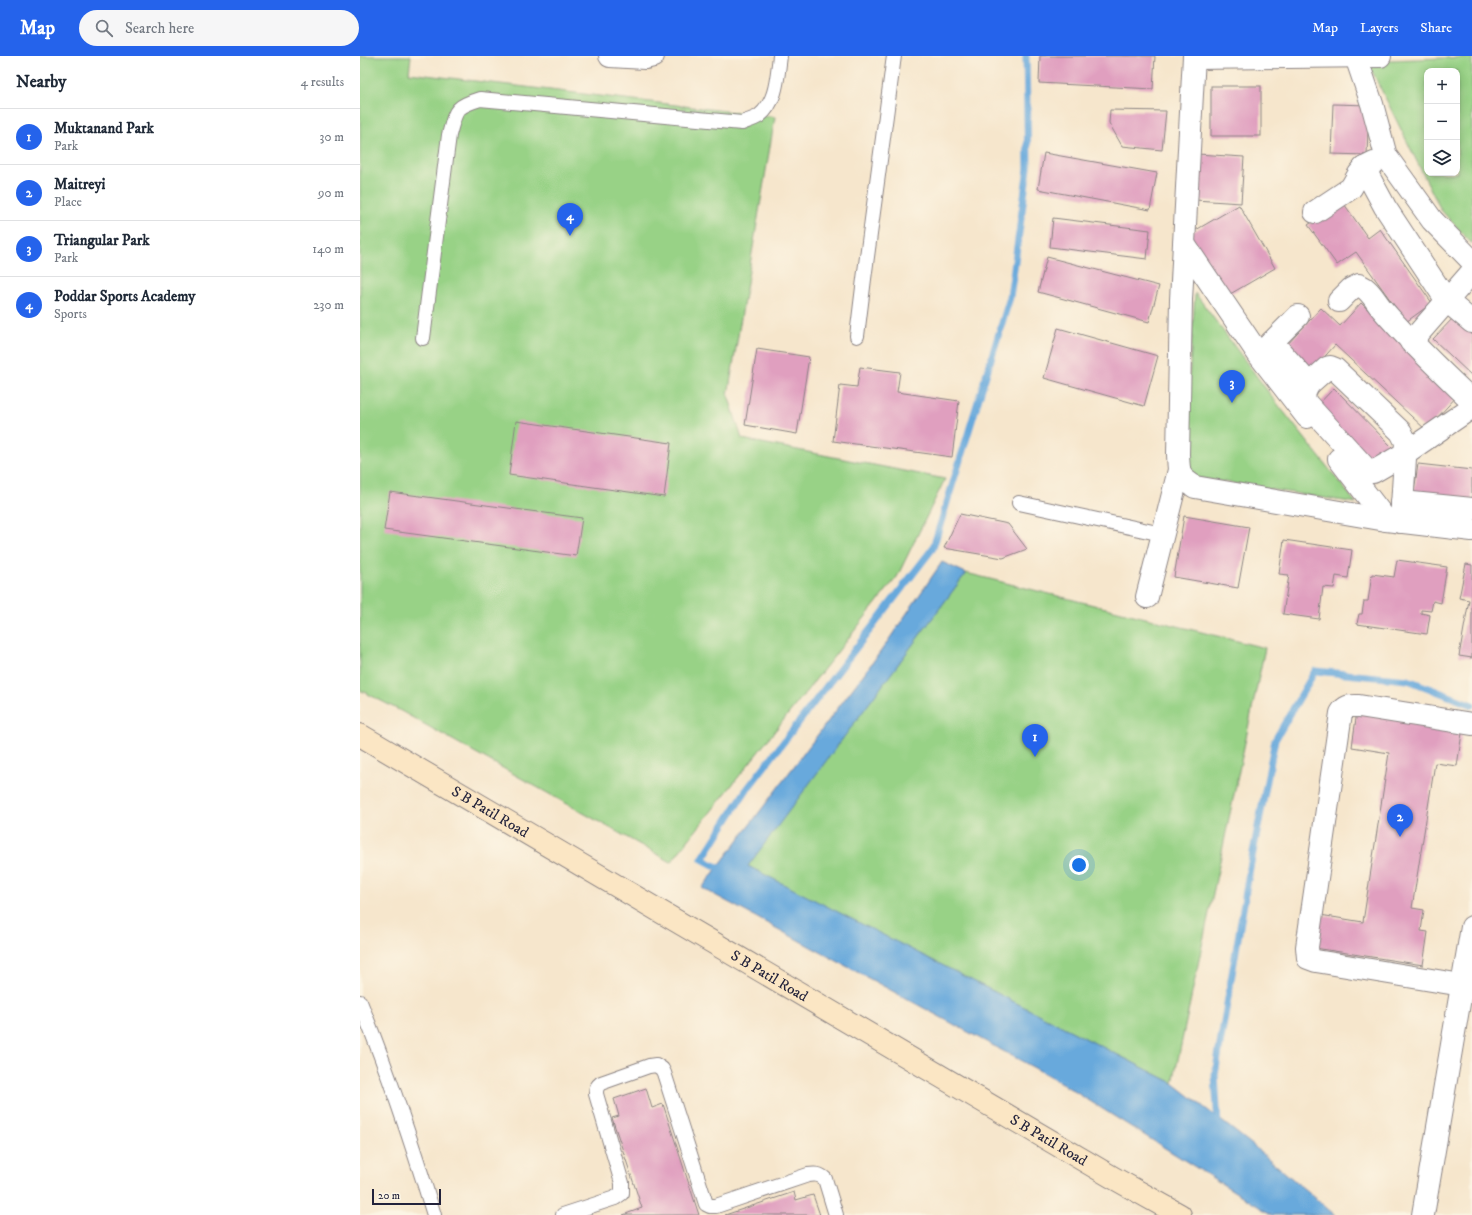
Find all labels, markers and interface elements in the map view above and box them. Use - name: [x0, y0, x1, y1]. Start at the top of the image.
- search box: [79, 10, 359, 46]
- text: Map: [20, 17, 55, 40]
- icon: search: [93, 17, 115, 39]
- text: Search here: [125, 19, 194, 38]
- text: Map: [1312, 19, 1338, 37]
- text: Layers: [1360, 19, 1398, 37]
- text: Share: [1420, 19, 1452, 37]
- map controls: [1424, 68, 1460, 176]
- button: +: [1424, 68, 1460, 104]
- text: Nearby: [16, 71, 66, 93]
- text: 4 results: [301, 74, 344, 90]
- button: −: [1424, 104, 1460, 140]
- text: Muktanand Park: [54, 119, 154, 138]
- text: 1: [27, 129, 31, 145]
- text: 30 m: [320, 129, 344, 145]
- text: Park: [54, 138, 78, 154]
- button: layers: [1424, 140, 1460, 176]
- text: Maitreyi: [54, 175, 105, 194]
- text: 2: [26, 185, 32, 201]
- text: 90 m: [318, 185, 344, 201]
- text: Place: [54, 194, 82, 210]
- pin: 4: [557, 203, 583, 236]
- text: Triangular Park: [54, 231, 150, 250]
- text: 3: [27, 241, 31, 257]
- text: 140 m: [312, 241, 344, 257]
- text: Park: [54, 250, 78, 266]
- text: Poddar Sports Academy: [54, 287, 195, 306]
- text: 4: [25, 297, 33, 313]
- text: 230 m: [313, 297, 344, 313]
- text: Sports: [54, 306, 87, 322]
- pin: 3: [1219, 370, 1245, 403]
- pin: 1: [1022, 724, 1048, 757]
- street label: S B Patil Road: [448, 781, 533, 842]
- pin: 2: [1387, 804, 1413, 837]
- your location: [1069, 855, 1089, 875]
- street label: S B Patil Road: [727, 946, 812, 1006]
- street label: S B Patil Road: [1007, 1110, 1091, 1170]
- scale bar: [372, 1187, 441, 1206]
- text: 20 m: [378, 1189, 400, 1203]

